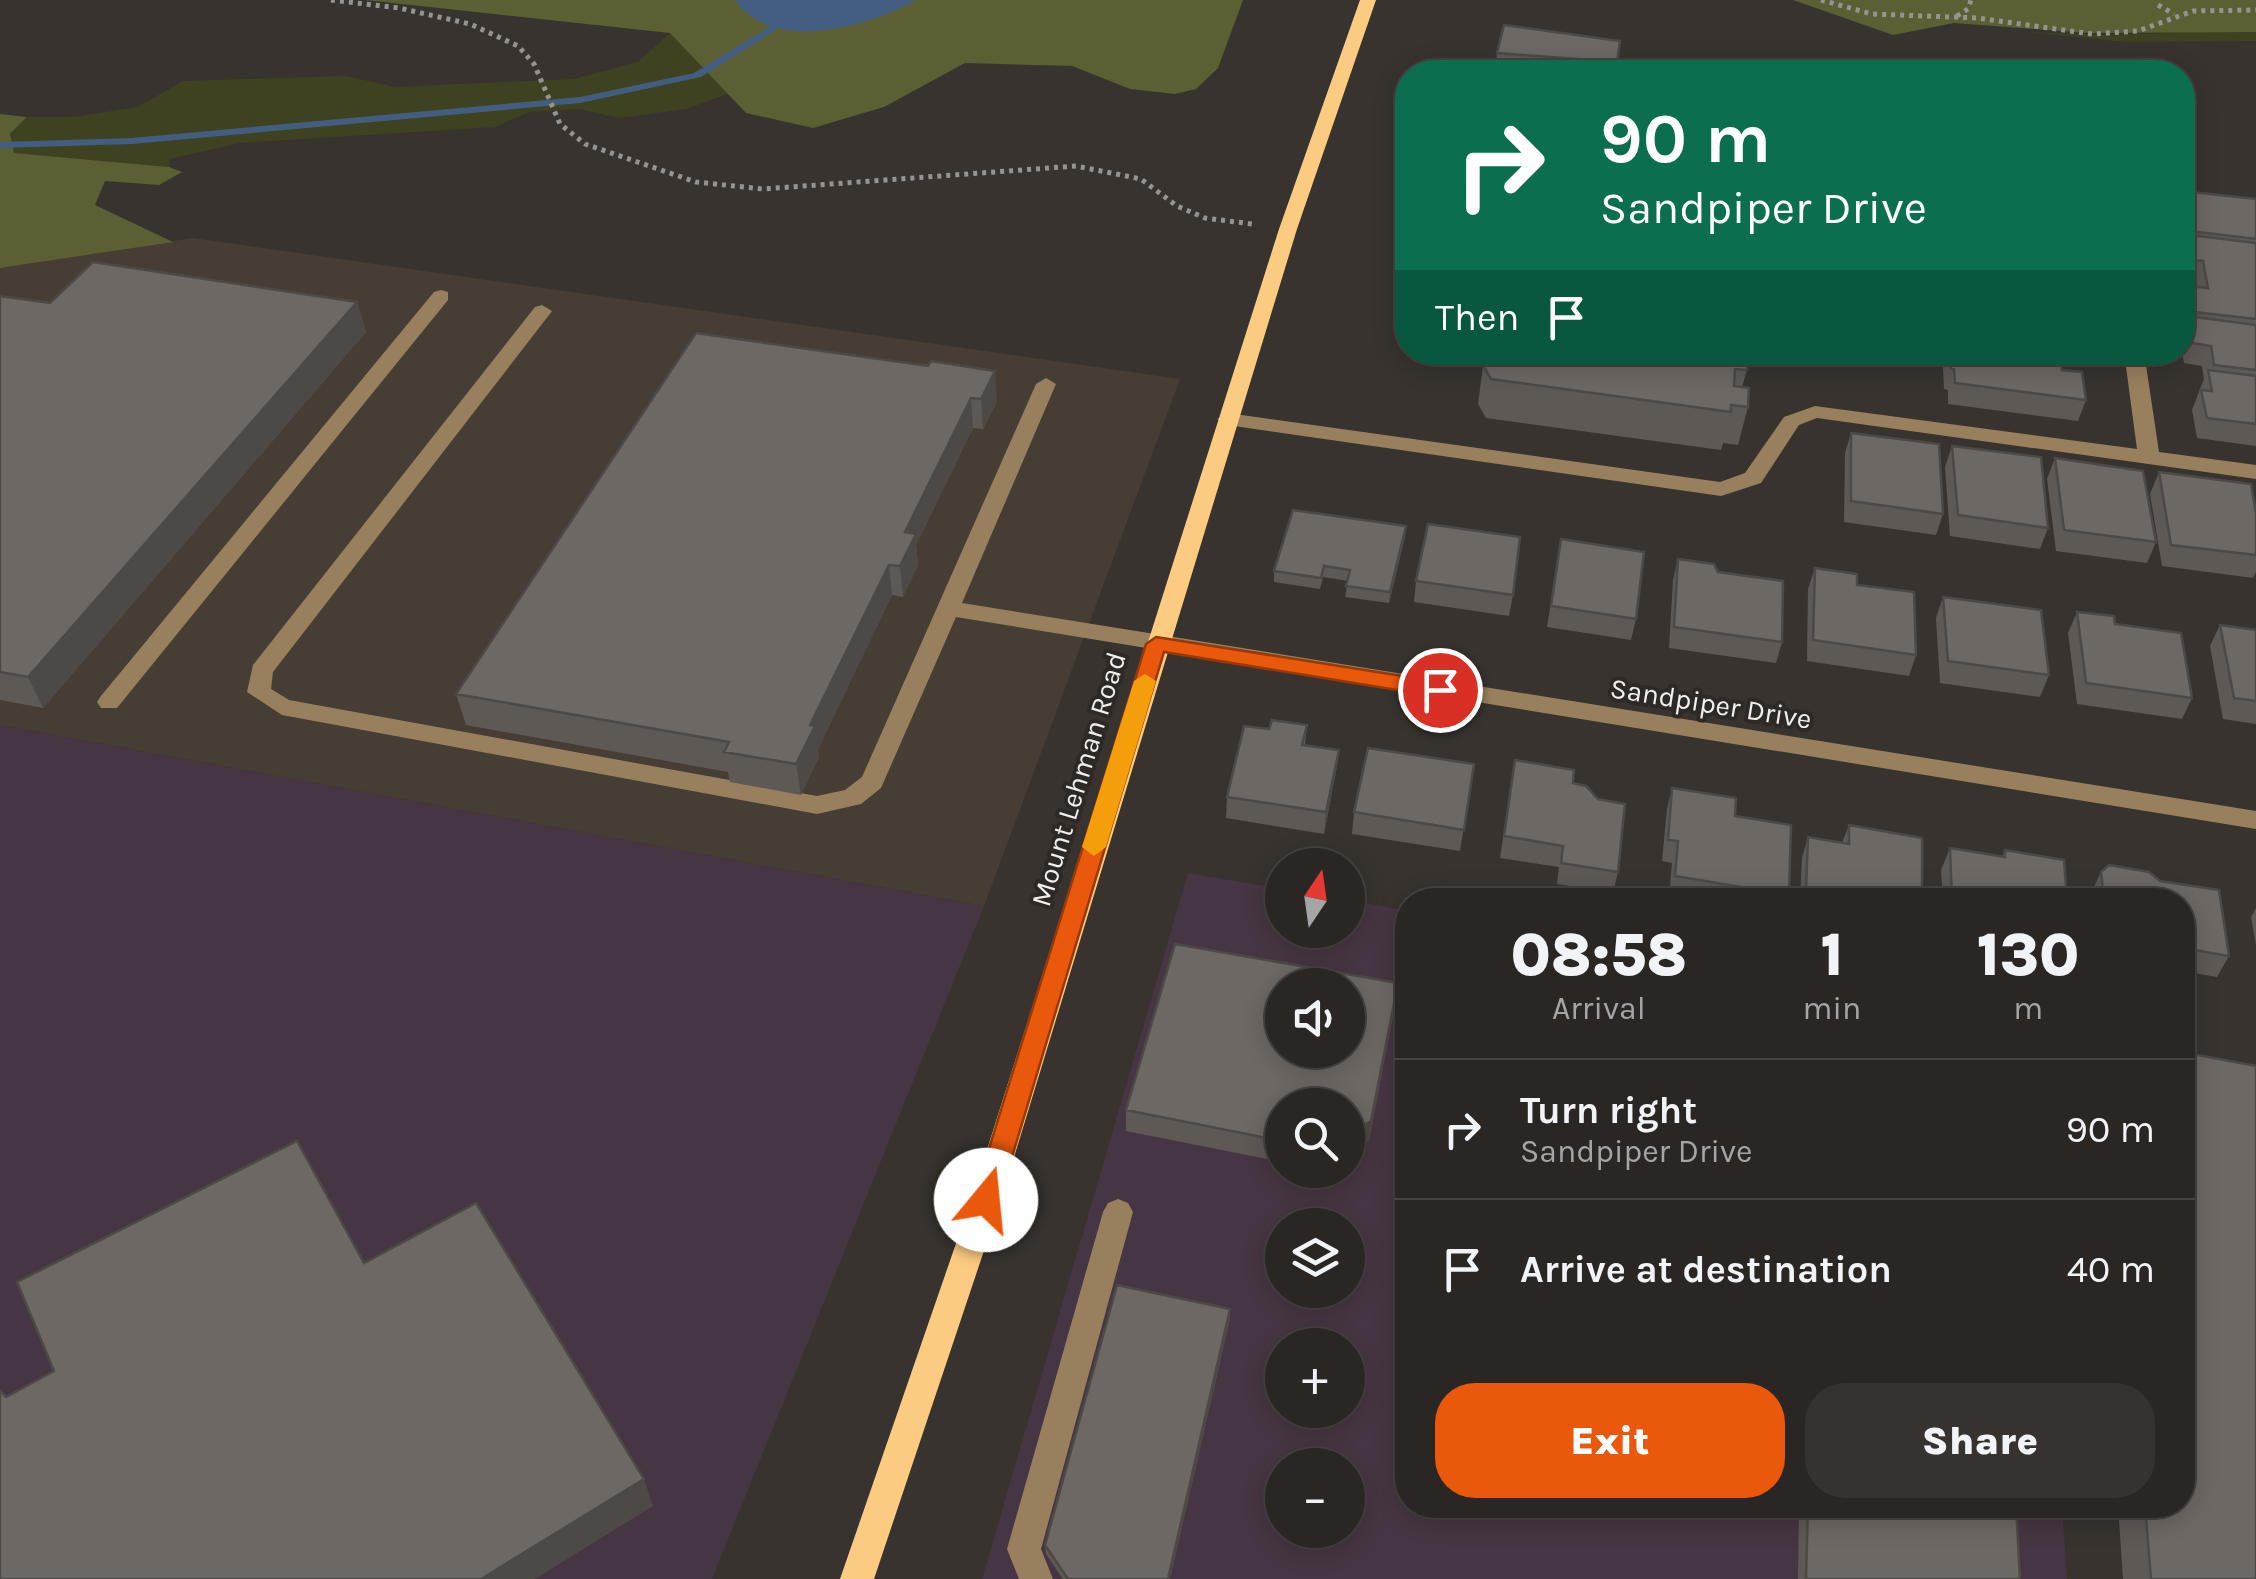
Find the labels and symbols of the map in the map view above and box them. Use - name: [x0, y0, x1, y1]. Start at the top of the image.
- street label: Mount Lehman Road: [1024, 648, 1133, 910]
- pin: [1398, 648, 1483, 733]
- street label: Sandpiper Drive: [1608, 671, 1814, 736]
- north arrow: [1265, 848, 1365, 948]
- position arrow: [934, 1148, 1038, 1252]

